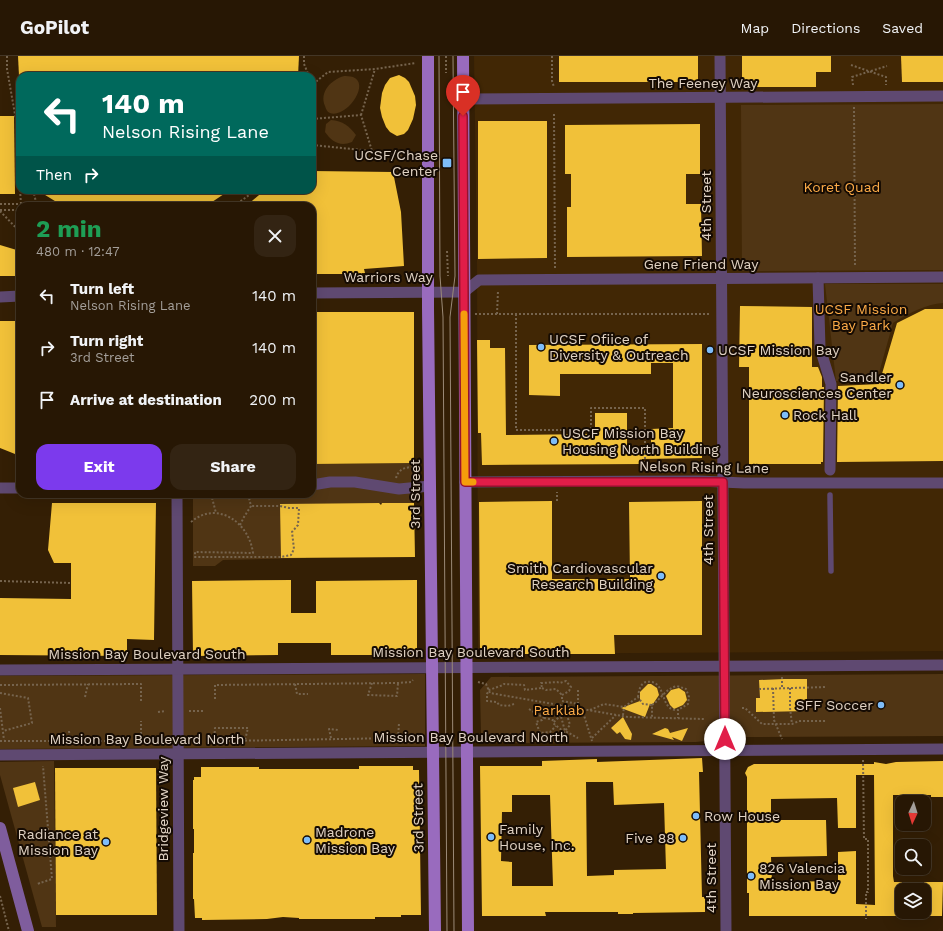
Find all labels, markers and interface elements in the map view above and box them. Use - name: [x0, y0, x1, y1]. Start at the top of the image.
- text: GoPilot: [20, 16, 89, 39]
- text: Map: [741, 20, 769, 36]
- text: Directions: [791, 20, 860, 36]
- text: Saved: [882, 20, 923, 36]
- pin: [446, 75, 480, 116]
- street label: The Feeney Way: [649, 75, 758, 91]
- icon: arrive: [452, 81, 474, 103]
- text: 140 m: [102, 87, 185, 120]
- icon: left: [36, 88, 88, 140]
- text: Nelson Rising Lane: [102, 121, 269, 142]
- place label: UCSF/Chase Center: [354, 147, 438, 179]
- marker: UCSF/Chase Center: [441, 157, 453, 169]
- icon: right: [80, 164, 102, 186]
- text: Then: [36, 166, 72, 184]
- street label: 4th Street: [698, 171, 714, 241]
- park label: Koret Quad: [804, 179, 880, 195]
- text: 2 min: [36, 215, 102, 243]
- button: close: [254, 215, 296, 257]
- text: 480 m · 12:47: [36, 244, 120, 259]
- street label: Gene Friend Way: [644, 256, 759, 272]
- street label: Warriors Way: [343, 269, 433, 285]
- text: Turn left: [70, 280, 134, 298]
- icon: left: [36, 285, 58, 307]
- text: 140 m: [252, 287, 296, 305]
- text: Nelson Rising Lane: [70, 298, 190, 313]
- park label: UCSF Mission Bay Park: [815, 301, 907, 333]
- place label: UCSF Ofiice of Diversity & Outreach: [549, 331, 689, 363]
- text: Turn right: [70, 332, 143, 350]
- icon: right: [36, 337, 58, 359]
- text: 140 m: [252, 339, 296, 357]
- marker: UCSF Ofiice of Diversity & Outreach: [536, 342, 546, 352]
- place label: UCSF Mission Bay: [718, 342, 840, 358]
- marker: UCSF Mission Bay: [705, 345, 715, 355]
- text: 3rd Street: [70, 350, 134, 365]
- place label: Sandler Neurosciences Center: [742, 369, 892, 401]
- marker: Sandler Neurosciences Center: [895, 380, 905, 390]
- icon: arrive: [36, 389, 58, 411]
- text: Arrive at destination: [70, 391, 222, 409]
- text: 200 m: [249, 391, 296, 409]
- place label: Rock Hall: [793, 407, 858, 423]
- marker: Rock Hall: [780, 410, 790, 420]
- place label: USCF Mission Bay Housing North Building: [562, 425, 719, 457]
- marker: USCF Mission Bay Housing North Building: [549, 436, 559, 446]
- button: Exit: [36, 444, 162, 490]
- button: Share: [170, 444, 296, 490]
- street label: Nelson Rising Lane: [639, 458, 769, 476]
- street label: 3rd Street: [407, 459, 423, 529]
- street label: 4th Street: [700, 495, 716, 565]
- place label: Smith Cardiovascular Research Building: [507, 560, 654, 592]
- marker: Smith Cardiovascular Research Building: [656, 571, 666, 581]
- street label: Mission Bay Boulevard South: [372, 644, 570, 660]
- street label: Mission Bay Boulevard South: [48, 646, 246, 662]
- place label: SFF Soccer: [796, 697, 873, 713]
- marker: SFF Soccer: [876, 700, 886, 710]
- park label: Parklab: [533, 702, 585, 718]
- position arrow: [704, 718, 746, 760]
- street label: Mission Bay Boulevard North: [373, 729, 569, 745]
- street label: Mission Bay Boulevard North: [49, 731, 245, 747]
- street label: Bridgeview Way: [155, 756, 171, 862]
- street label: 3rd Street: [409, 783, 427, 853]
- north arrow: [895, 795, 931, 831]
- map controls: [895, 795, 931, 919]
- place label: Row House: [704, 808, 780, 824]
- marker: Row House: [691, 811, 701, 821]
- place label: Family House, Inc.: [499, 821, 574, 853]
- place label: Madrone Mission Bay: [315, 824, 396, 856]
- place label: Radiance at Mission Bay: [17, 826, 99, 858]
- place label: Five 88: [625, 830, 675, 846]
- marker: Family House, Inc.: [486, 832, 496, 842]
- marker: Five 88: [678, 833, 688, 843]
- marker: Madrone Mission Bay: [302, 835, 312, 845]
- marker: Radiance at Mission Bay: [101, 837, 111, 847]
- button: search: [895, 839, 931, 875]
- street label: 4th Street: [703, 843, 719, 913]
- place label: 826 Valencia Mission Bay: [759, 860, 845, 892]
- marker: 826 Valencia Mission Bay: [746, 871, 756, 881]
- button: layers: [895, 883, 931, 919]

